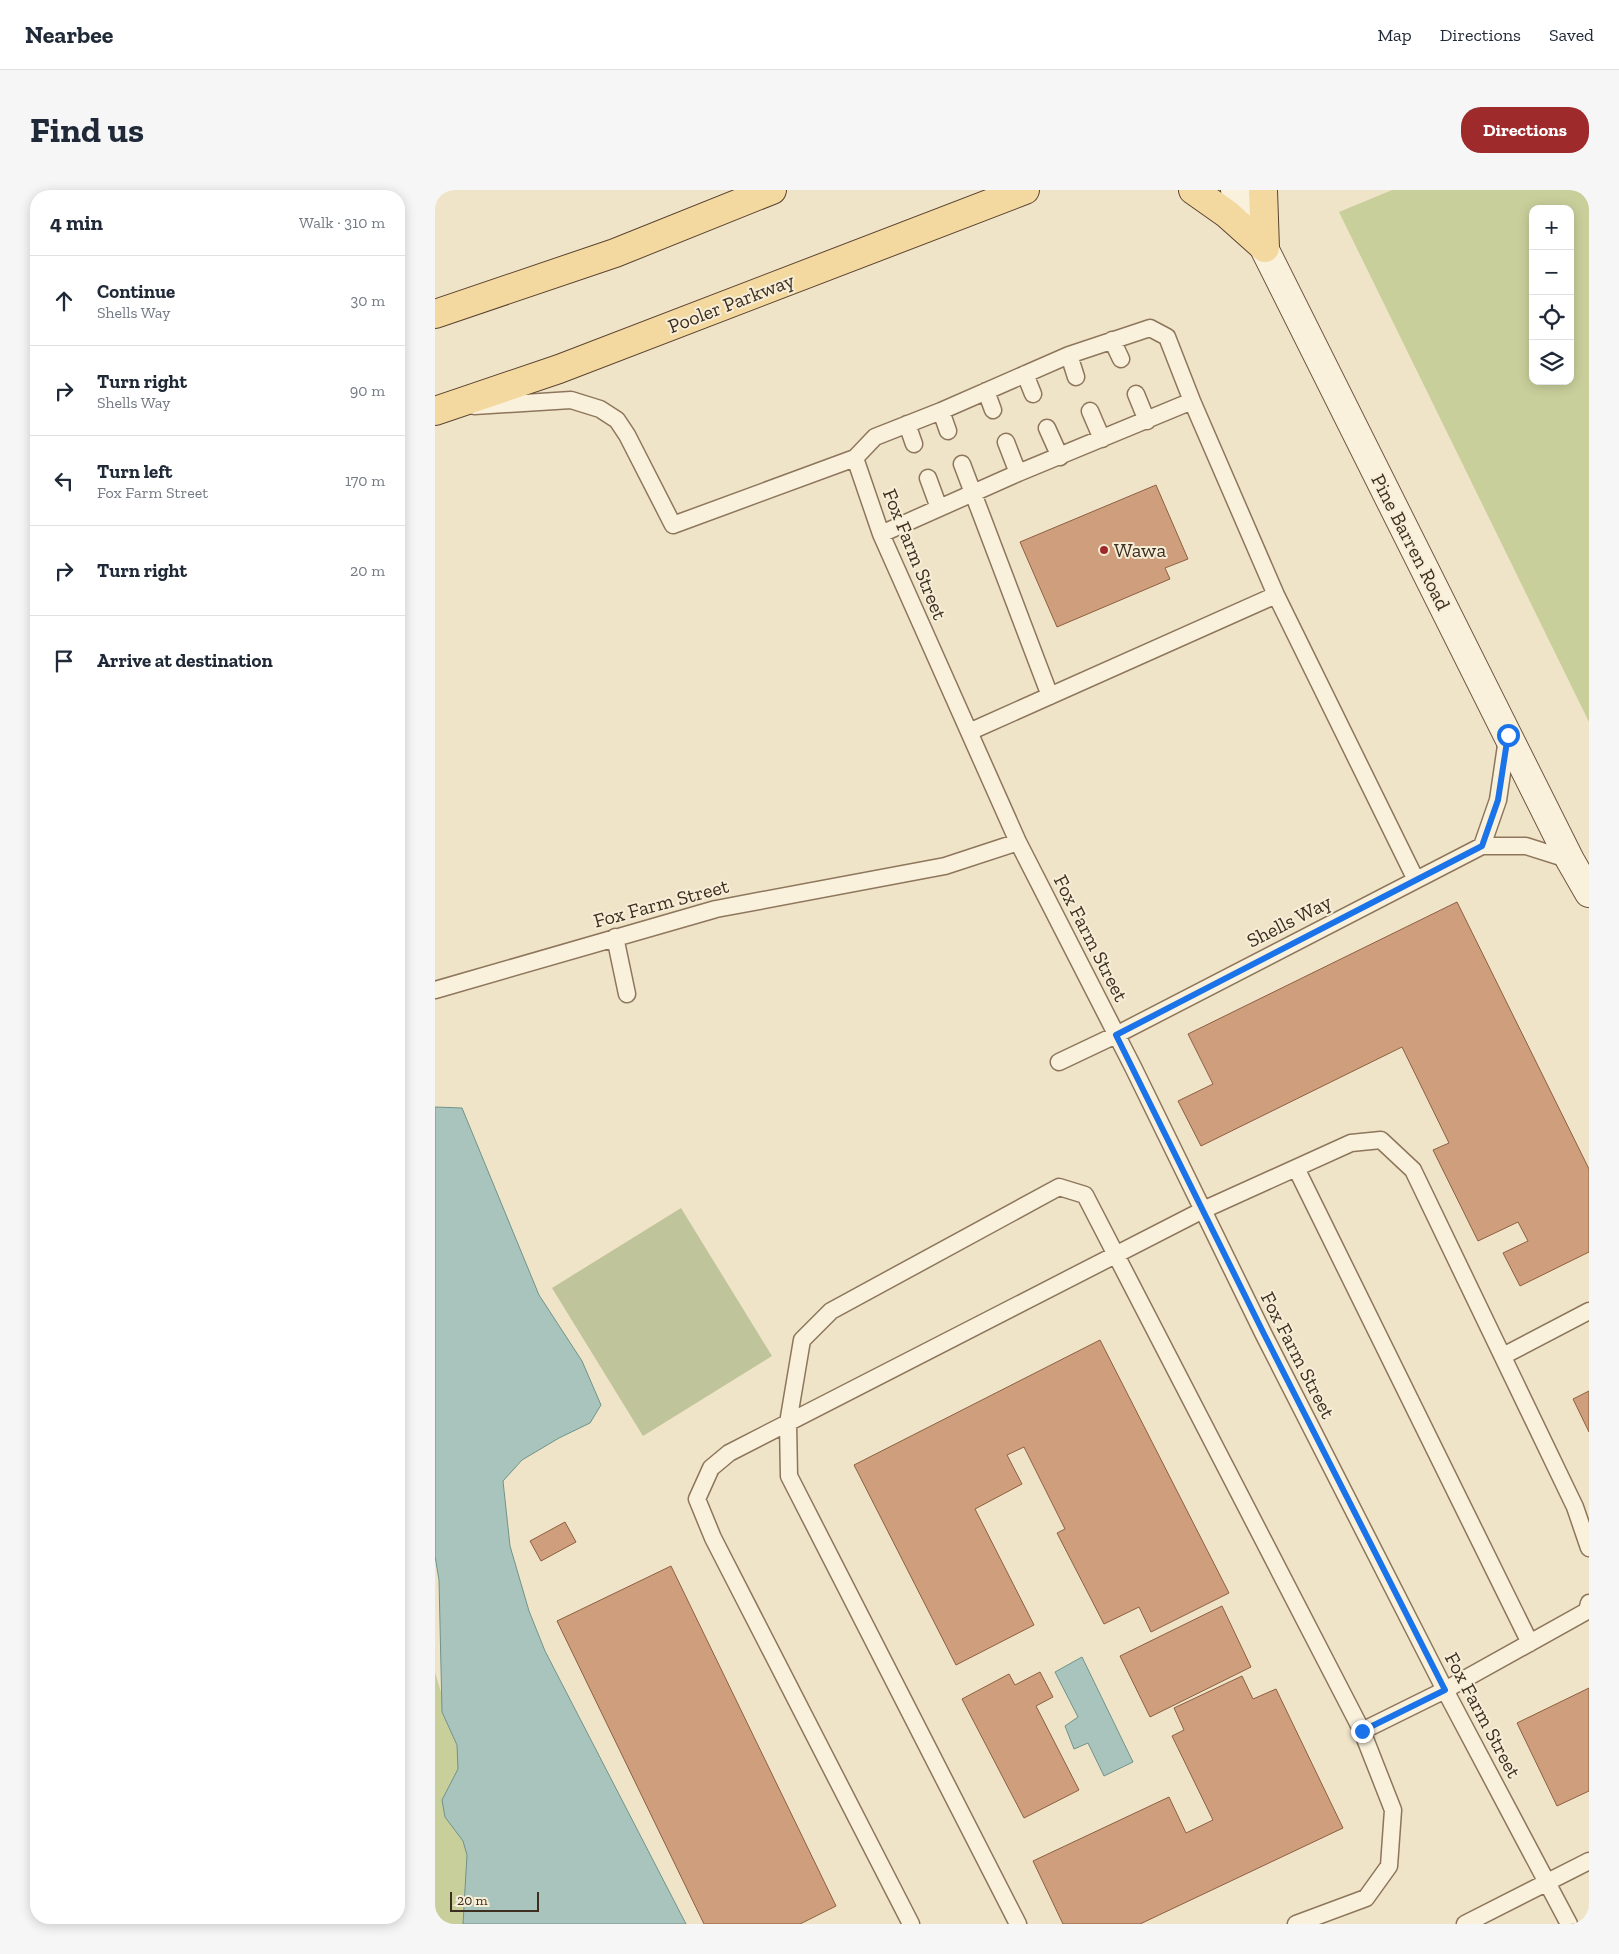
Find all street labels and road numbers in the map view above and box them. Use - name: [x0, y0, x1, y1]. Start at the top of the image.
- street label: Pooler Parkway: [664, 268, 798, 338]
- street label: Pine Barren Road: [1366, 470, 1456, 614]
- street label: Fox Farm Street: [878, 485, 952, 623]
- street label: Fox Farm Street: [1049, 871, 1133, 1006]
- street label: Fox Farm Street: [591, 873, 732, 933]
- street label: Shells Way: [1243, 889, 1336, 953]
- street label: Fox Farm Street: [1256, 1288, 1340, 1423]
- street label: Fox Farm Street: [1440, 1648, 1526, 1782]

